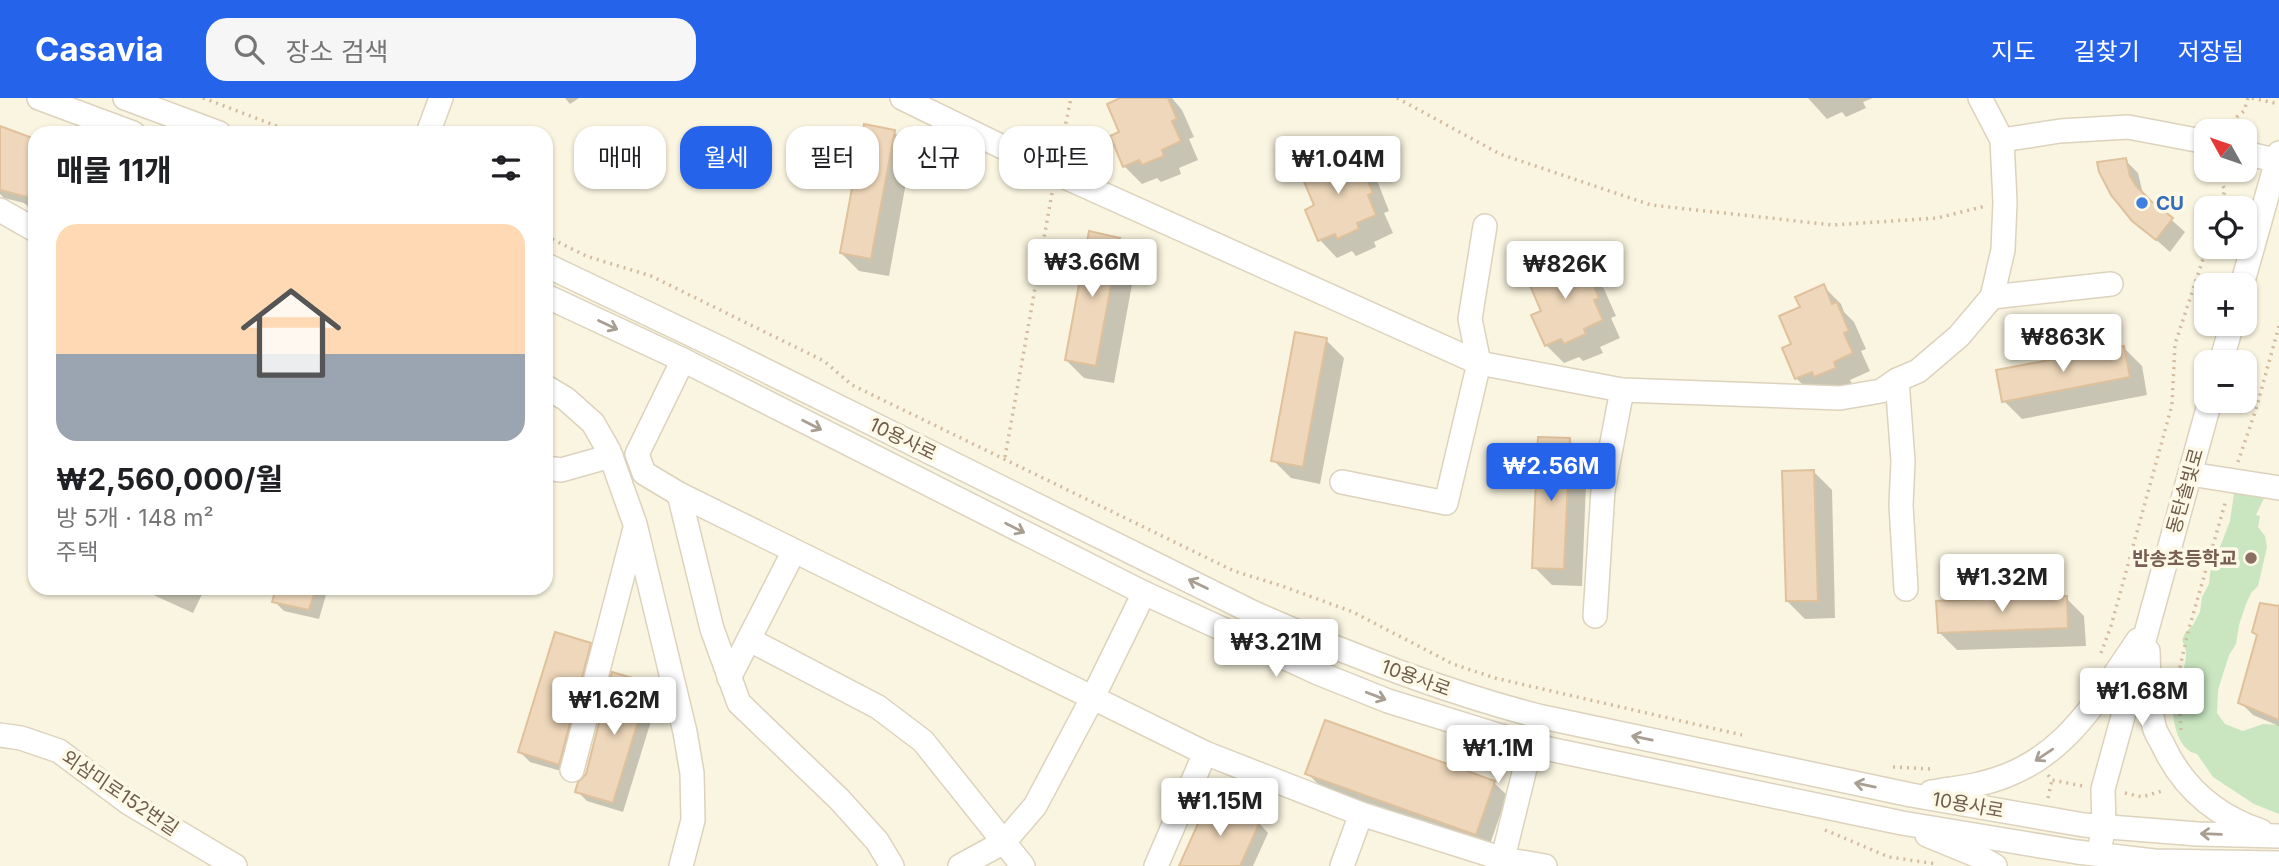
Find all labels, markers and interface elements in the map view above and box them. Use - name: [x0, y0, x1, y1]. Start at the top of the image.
- search box: [206, 18, 696, 81]
- text: Casavia: [35, 29, 164, 69]
- icon: search: [230, 30, 268, 68]
- text: 장소 검색: [286, 36, 389, 67]
- text: 지도: [1991, 37, 2036, 66]
- text: 길찾기: [2074, 37, 2140, 66]
- text: 저장됨: [2178, 37, 2244, 66]
- north arrow: [2194, 119, 2258, 182]
- map controls: [2194, 119, 2257, 413]
- chip: 매매: [574, 126, 666, 189]
- chip: 월세: [680, 126, 772, 189]
- chip: 필터: [786, 126, 879, 189]
- chip: 신규: [893, 126, 985, 189]
- chip: 아파트: [999, 126, 1113, 189]
- pin: ₩1.04M: [1281, 136, 1395, 196]
- text: ₩1.04M: [1291, 145, 1385, 173]
- icon: filters: [487, 149, 525, 187]
- text: 매물 11개: [56, 152, 172, 188]
- place label: CU: [2156, 192, 2184, 215]
- marker: CU: [2134, 195, 2150, 211]
- button: locate: [2194, 196, 2257, 259]
- pin: ₩3.66M: [1035, 240, 1149, 299]
- pin: ₩826K: [1516, 242, 1614, 301]
- text: ₩3.66M: [1044, 248, 1140, 276]
- text: ₩826K: [1523, 250, 1607, 278]
- icon: home: [228, 270, 354, 396]
- button: +: [2194, 273, 2257, 336]
- pin: ₩863K: [2014, 314, 2112, 374]
- one-way arrow: [597, 318, 618, 332]
- text: ₩863K: [2020, 323, 2106, 351]
- button: −: [2194, 350, 2257, 413]
- street label: 10용사로: [866, 413, 940, 465]
- one-way arrow: [801, 419, 822, 432]
- pin: ₩2.56M: [1494, 444, 1608, 503]
- street label: 동탄솔빛로: [2162, 446, 2208, 536]
- text: ₩2.56M: [1503, 452, 1600, 480]
- text: ₩2,560,000/월: [56, 461, 283, 497]
- text: 방 5개 · 148 m²: [56, 504, 214, 532]
- one-way arrow: [1004, 521, 1025, 535]
- text: 주택: [56, 538, 98, 566]
- place label: 반송초등학교: [2132, 547, 2237, 570]
- marker: 반송초등학교: [2243, 550, 2259, 566]
- pin: ₩1.32M: [1945, 554, 2059, 614]
- text: ₩1.32M: [1956, 563, 2048, 591]
- one-way arrow: [1188, 576, 1209, 590]
- pin: ₩3.21M: [1219, 620, 1333, 679]
- text: ₩3.21M: [1230, 628, 1322, 656]
- street label: 10용사로: [1378, 655, 1454, 701]
- pin: ₩1.68M: [2085, 668, 2199, 728]
- text: ₩1.68M: [2096, 677, 2188, 705]
- pin: ₩1.62M: [557, 678, 671, 737]
- text: ₩1.62M: [568, 686, 660, 714]
- one-way arrow: [1365, 691, 1387, 703]
- pin: ₩1.1M: [1449, 726, 1547, 785]
- one-way arrow: [1631, 730, 1654, 744]
- text: ₩1.1M: [1463, 734, 1533, 762]
- street label: 외삼미로152번길: [57, 746, 183, 840]
- one-way arrow: [2035, 748, 2055, 762]
- pin: ₩1.15M: [1163, 778, 1277, 838]
- one-way arrow: [1854, 778, 1877, 792]
- text: ₩1.15M: [1177, 787, 1263, 815]
- street label: 10용사로: [1930, 787, 2006, 823]
- one-way arrow: [2200, 828, 2223, 841]

